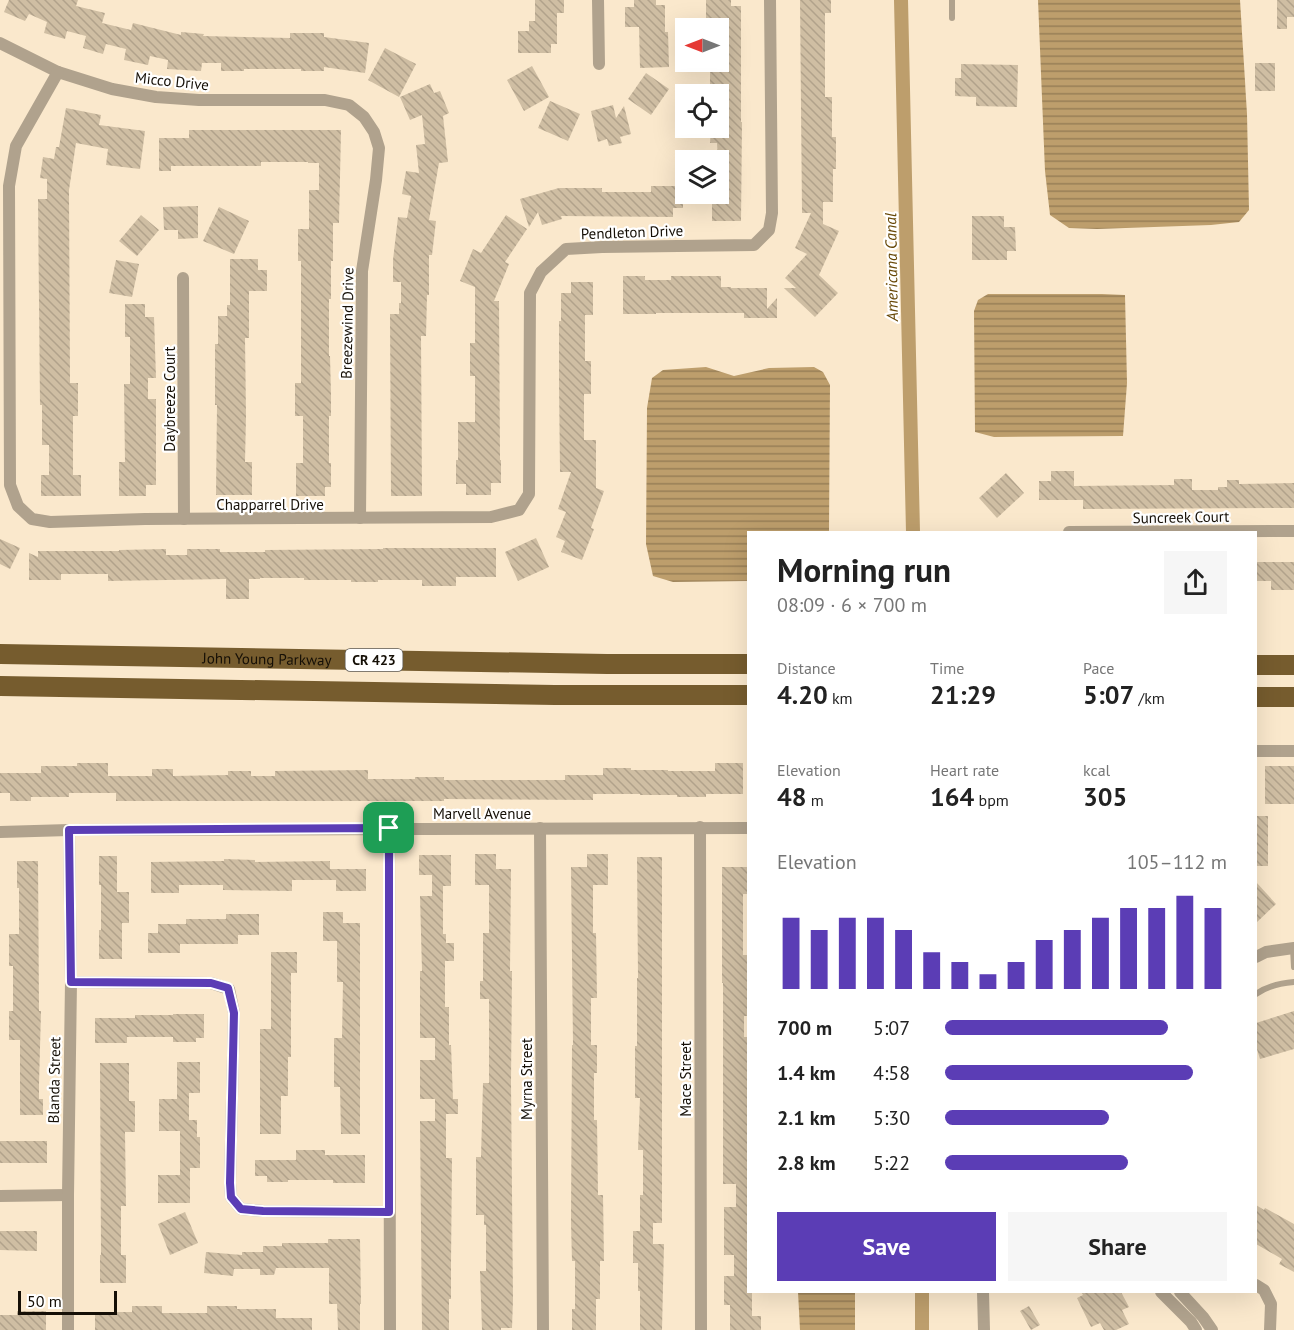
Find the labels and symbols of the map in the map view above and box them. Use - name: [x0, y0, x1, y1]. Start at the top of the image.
- north arrow: [675, 18, 729, 72]
- street label: Micco Drive: [134, 68, 210, 94]
- water label: Americana Canal: [880, 212, 902, 323]
- street label: Pendleton Drive: [580, 221, 684, 243]
- street label: Breezewind Drive: [337, 267, 357, 379]
- street label: Daybreeze Court: [160, 346, 179, 452]
- street label: Chapparrel Drive: [216, 495, 324, 514]
- street label: Suncreek Court: [1132, 507, 1230, 527]
- street label: John Young Parkway: [201, 648, 332, 669]
- road number: CR 423: [346, 649, 403, 671]
- pin: [363, 802, 414, 853]
- street label: Marvell Avenue: [433, 804, 531, 823]
- street label: Blanda Street: [44, 1037, 64, 1123]
- street label: Myrna Street: [517, 1038, 536, 1120]
- street label: Mace Street: [676, 1041, 695, 1117]
- scale bar: [18, 1288, 117, 1316]

